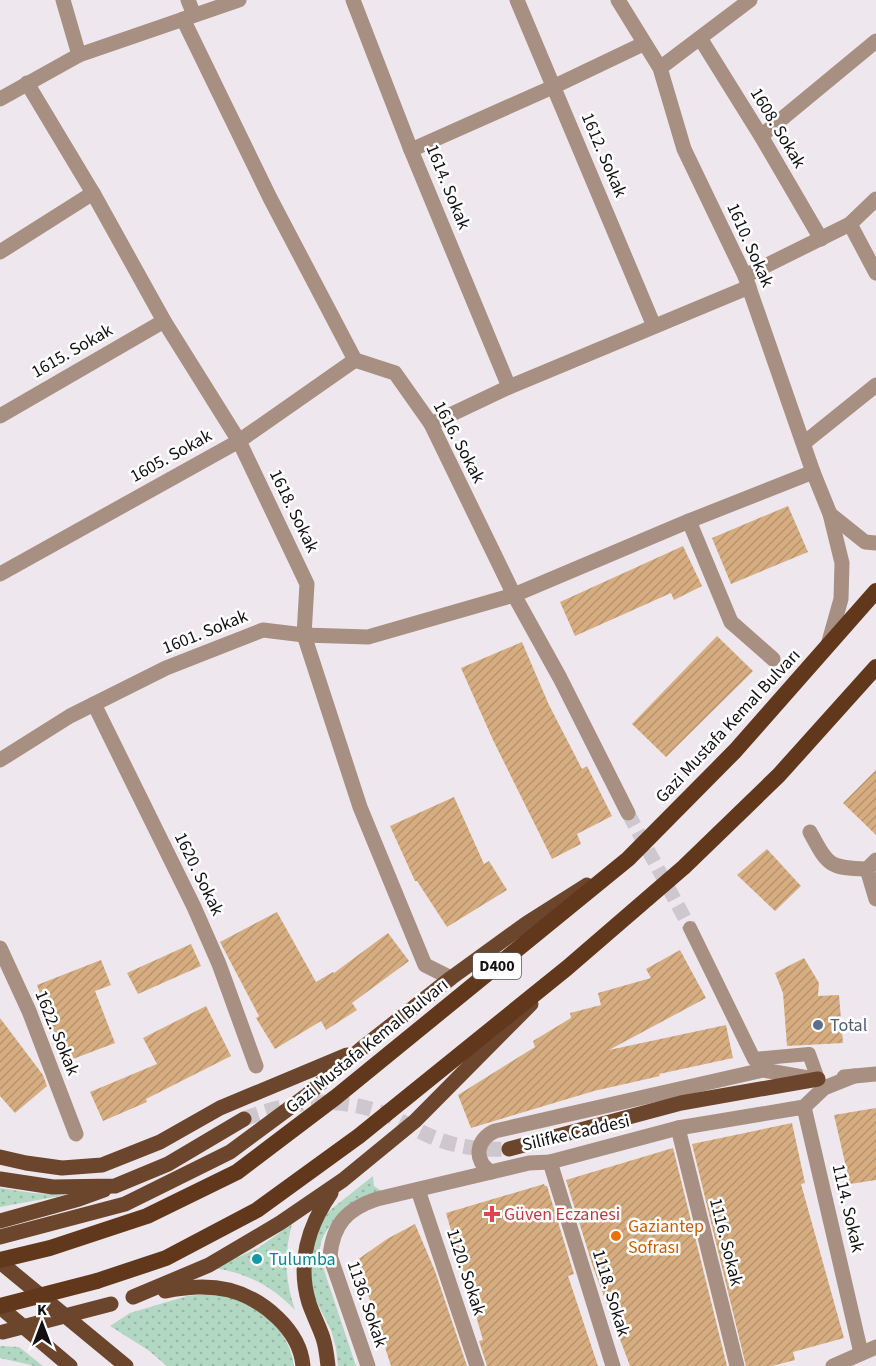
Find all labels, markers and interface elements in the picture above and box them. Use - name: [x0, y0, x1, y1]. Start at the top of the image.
- street label: 1608. Sokak: [744, 83, 812, 173]
- street label: 1612. Sokak: [575, 109, 633, 201]
- street label: 1614. Sokak: [420, 141, 476, 233]
- street label: 1610. Sokak: [720, 199, 780, 291]
- street label: 1615. Sokak: [27, 318, 117, 384]
- street label: 1616. Sokak: [427, 396, 491, 488]
- street label: 1605. Sokak: [126, 423, 216, 489]
- street label: 1618. Sokak: [263, 465, 325, 557]
- street label: 1601. Sokak: [159, 604, 251, 660]
- street label: Gazi Mustafa Kemal Bulvarı: [650, 643, 806, 809]
- street label: 1620. Sokak: [168, 828, 230, 920]
- road number: D400: [473, 953, 521, 979]
- street label: Gazi Mustafa Kemal Bulvarı: [280, 973, 454, 1119]
- street label: 1622. Sokak: [29, 987, 85, 1079]
- place label: Total: [830, 1013, 867, 1038]
- marker: Total: [811, 1018, 825, 1032]
- street label: Silifke Caddesi: [520, 1108, 632, 1158]
- street label: 1114. Sokak: [826, 1161, 870, 1255]
- street label: 1116. Sokak: [703, 1195, 749, 1289]
- place label: Güven Eczanesi: [504, 1202, 620, 1227]
- marker: Güven Eczanesi: [485, 1207, 499, 1221]
- place label: Gaziantep Sofrası: [628, 1214, 704, 1260]
- street label: 1120. Sokak: [440, 1225, 492, 1319]
- marker: Gaziantep Sofrası: [609, 1229, 623, 1243]
- street label: 1118. Sokak: [586, 1246, 636, 1340]
- place label: Tulumba: [269, 1247, 336, 1272]
- marker: Tulumba: [250, 1252, 264, 1266]
- street label: 1136. Sokak: [341, 1257, 393, 1351]
- north arrow: [12, 1294, 72, 1354]
- text: K: [37, 1299, 47, 1321]

